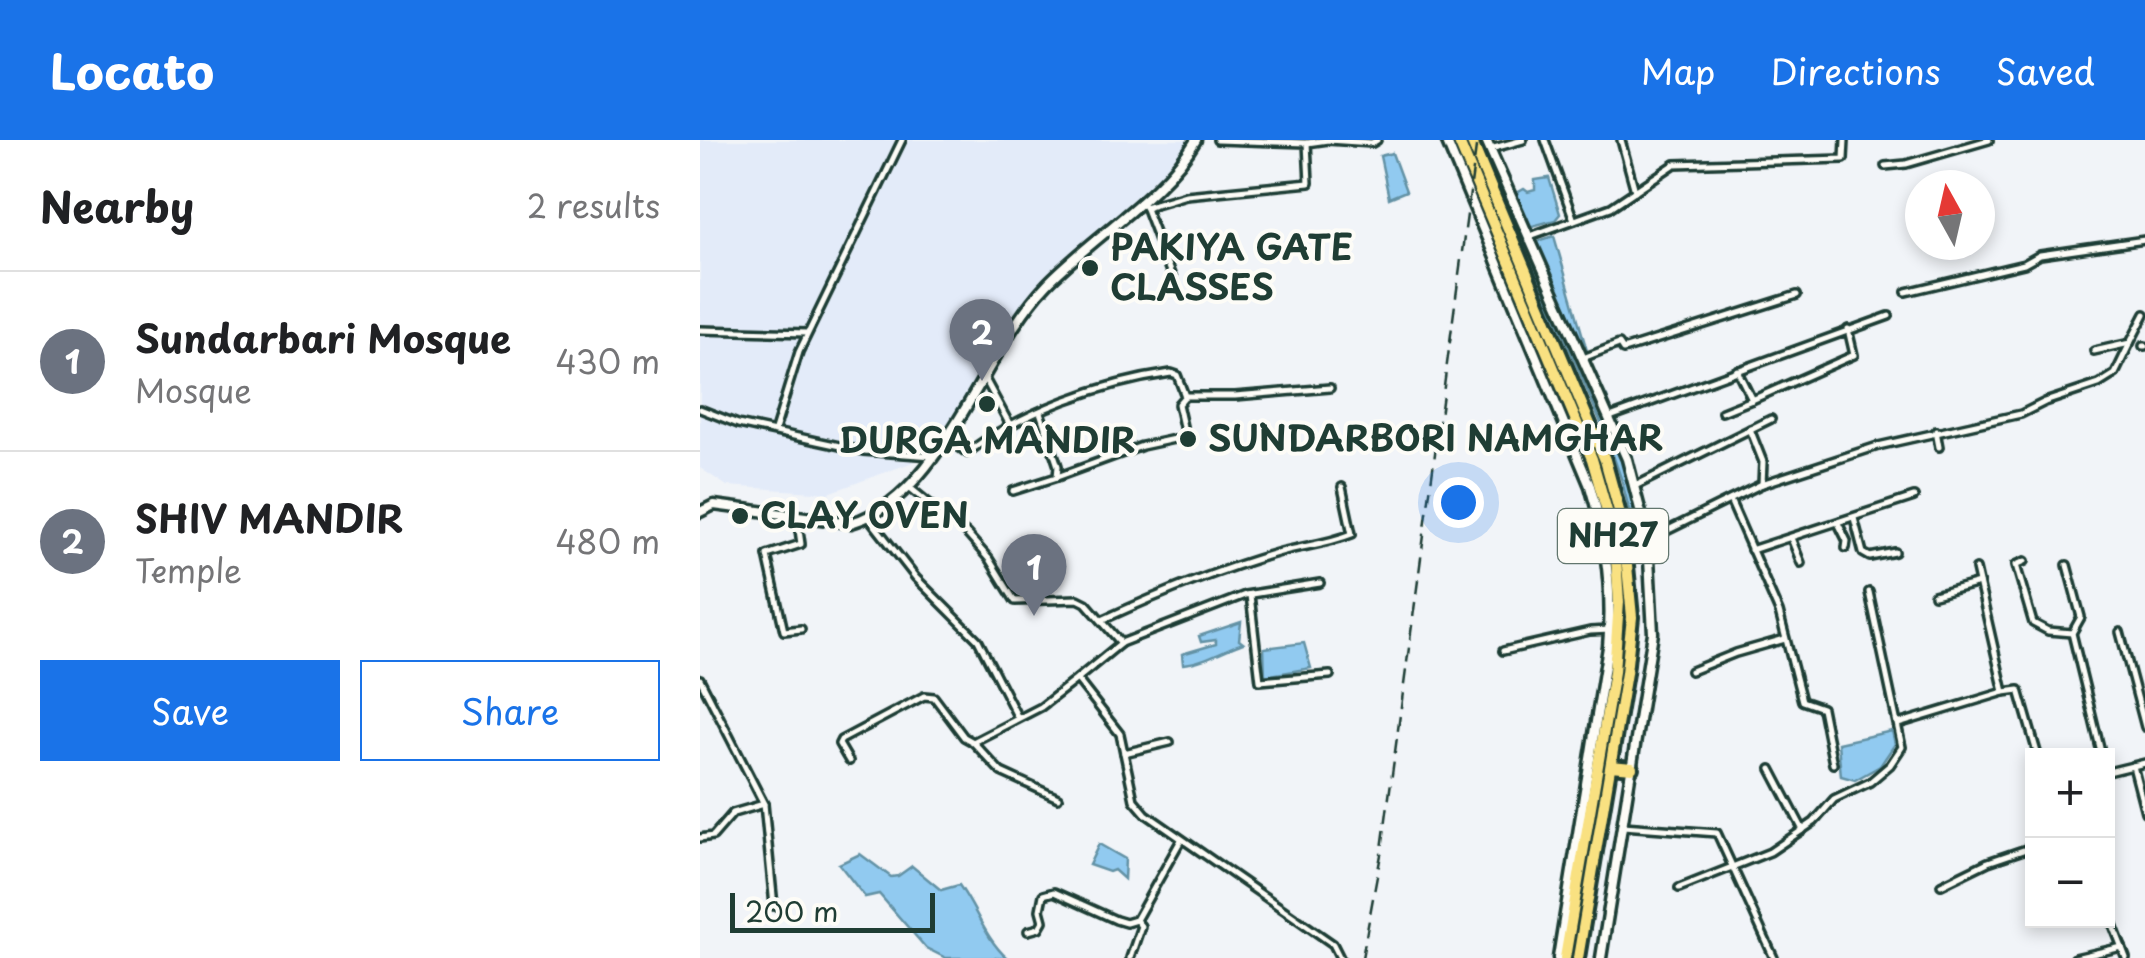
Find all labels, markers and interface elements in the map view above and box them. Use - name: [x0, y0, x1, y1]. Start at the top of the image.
- text: Locato: [50, 34, 214, 106]
- text: Map: [1641, 44, 1715, 97]
- text: Directions: [1770, 44, 1941, 97]
- text: Saved: [1996, 44, 2095, 97]
- north arrow: [1905, 170, 1995, 260]
- text: Nearby: [40, 174, 194, 237]
- text: 2 results: [527, 181, 660, 229]
- place label: PAKIYA GATE CLASSES: [1110, 219, 1353, 312]
- marker: PAKIYA GATE CLASSES: [1079, 257, 1101, 279]
- pin: 2: [950, 298, 1014, 381]
- text: Sundarbari Mosque: [135, 309, 511, 366]
- text: 1: [65, 337, 80, 385]
- text: 430 m: [555, 337, 660, 385]
- text: Mosque: [135, 366, 252, 414]
- marker: DURGA MANDIR: [976, 393, 998, 415]
- place label: SUNDARBORI NAMGHAR: [1208, 410, 1663, 463]
- place label: DURGA MANDIR: [839, 412, 1135, 465]
- marker: SUNDARBORI NAMGHAR: [1177, 428, 1199, 450]
- your location: [1433, 477, 1484, 528]
- place label: CLAY OVEN: [760, 487, 969, 540]
- text: SHIV MANDIR: [135, 489, 403, 546]
- marker: CLAY OVEN: [729, 505, 751, 527]
- road number: NH27: [1558, 509, 1668, 563]
- text: 2: [61, 517, 84, 565]
- text: 480 m: [555, 517, 660, 565]
- pin: 1: [1002, 534, 1066, 616]
- text: Temple: [135, 546, 242, 594]
- button: Save: [40, 660, 340, 761]
- button: Share: [360, 660, 660, 761]
- map controls: [2025, 748, 2115, 928]
- button: +: [2025, 748, 2115, 838]
- button: −: [2025, 838, 2115, 928]
- scale bar: [730, 888, 935, 932]
- text: 200 m: [745, 889, 838, 932]

